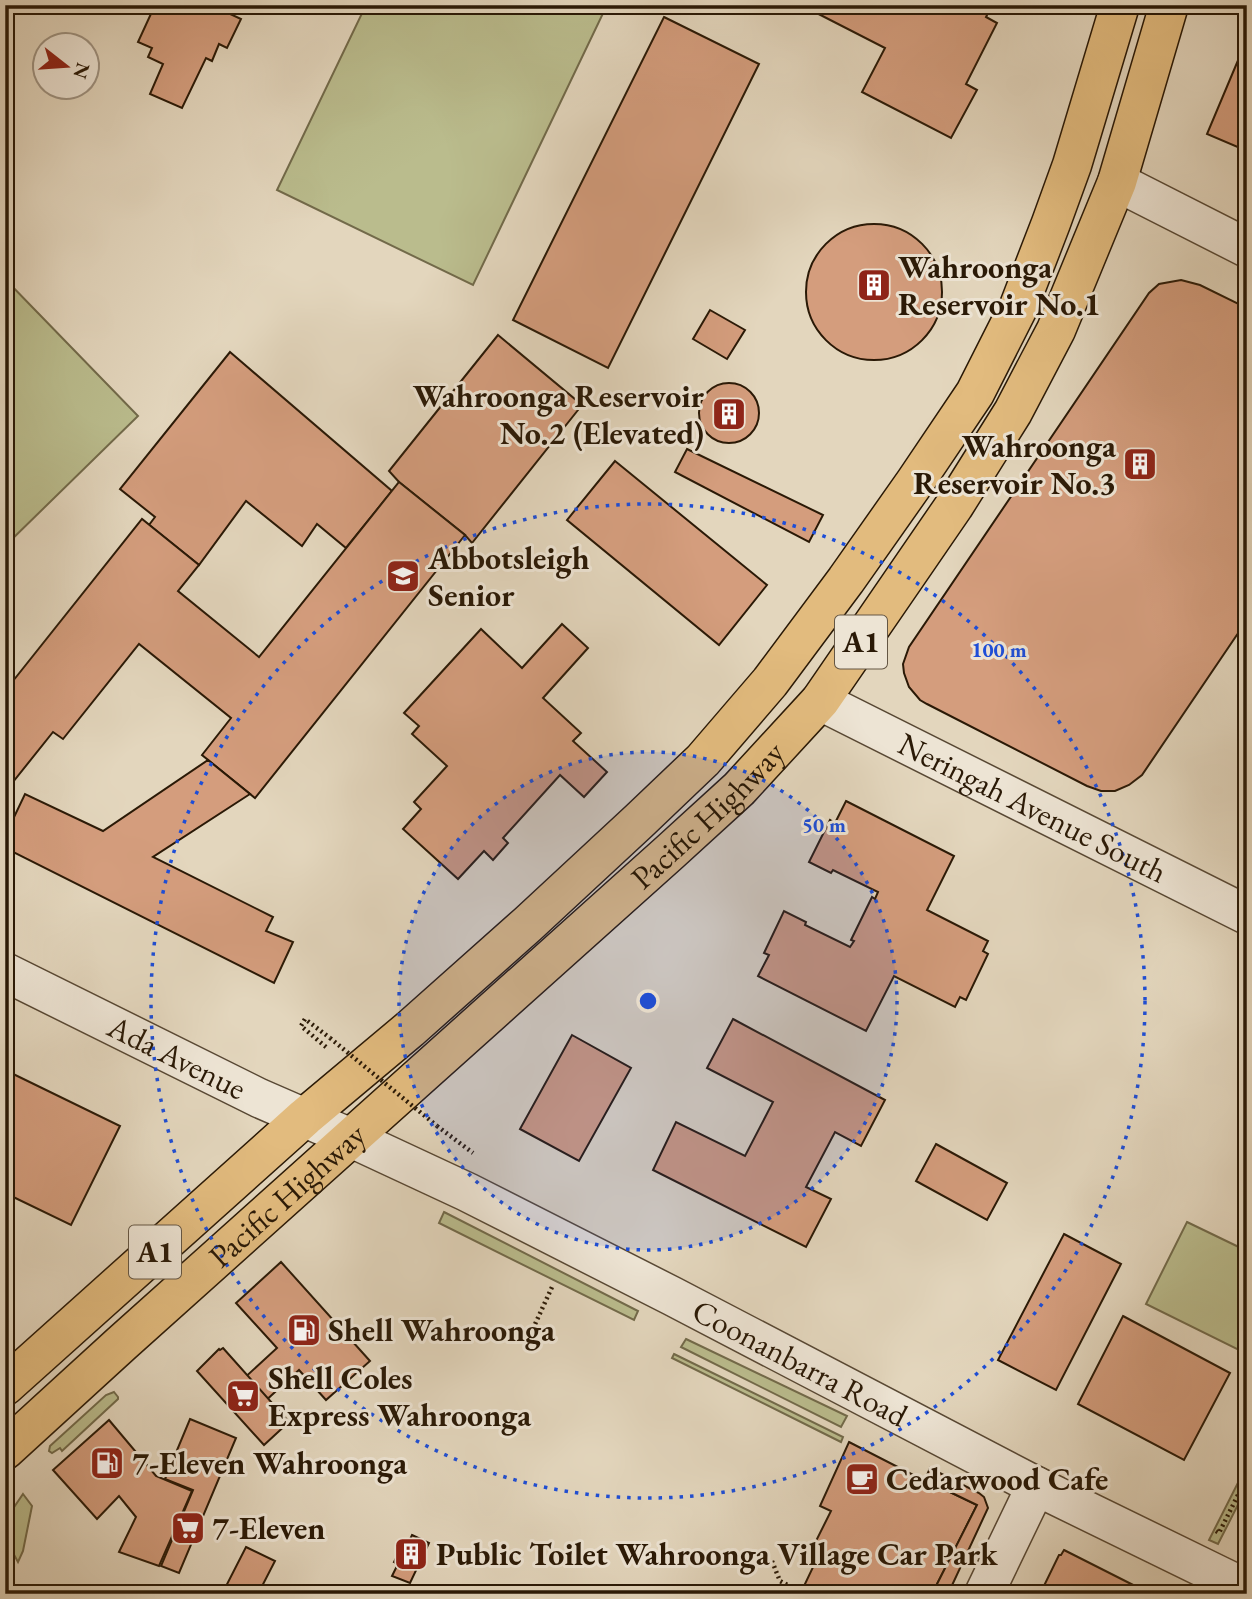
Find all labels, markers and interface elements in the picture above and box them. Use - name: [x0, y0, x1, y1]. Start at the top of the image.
- north arrow: [32, 32, 102, 102]
- text: N: [67, 60, 96, 82]
- place label: Wahroonga Reservoir No.1: [898, 246, 1101, 325]
- building icon: Wahroonga Reservoir No.1: [855, 266, 893, 304]
- place label: Wahroonga Reservoir No.2 (Elevated): [413, 375, 705, 454]
- building icon: Wahroonga Reservoir No.2 (Elevated): [710, 395, 748, 433]
- place label: Wahroonga Reservoir No.3: [913, 425, 1117, 504]
- building icon: Wahroonga Reservoir No.3: [1121, 445, 1159, 483]
- place label: Abbotsleigh Senior: [427, 537, 590, 616]
- school or university icon: Abbotsleigh Senior: [384, 557, 422, 595]
- road number: A1: [835, 615, 887, 668]
- text: 100 m: [971, 636, 1027, 663]
- street label: Neringah Avenue South: [891, 723, 1174, 893]
- street label: Pacific Highway: [622, 732, 794, 898]
- text: 50 m: [802, 811, 846, 838]
- centre of rings: [636, 989, 660, 1013]
- street label: Ada Avenue: [100, 1005, 253, 1109]
- street label: Pacific Highway: [200, 1113, 375, 1277]
- road number: A1: [129, 1226, 181, 1278]
- street label: Coonanbarra Road: [685, 1289, 916, 1437]
- place label: Shell Wahroonga: [328, 1309, 556, 1351]
- fuel station icon: Shell Wahroonga: [285, 1311, 323, 1349]
- place label: Shell Coles Express Wahroonga: [268, 1357, 532, 1436]
- supermarket icon: Shell Coles Express Wahroonga: [224, 1377, 262, 1415]
- place label: 7-Eleven Wahroonga: [132, 1442, 408, 1484]
- fuel station icon: 7-Eleven Wahroonga: [88, 1444, 126, 1482]
- place label: Cedarwood Cafe: [886, 1458, 1108, 1500]
- cafe icon: Cedarwood Cafe: [843, 1460, 881, 1498]
- place label: 7-Eleven: [212, 1507, 325, 1549]
- supermarket icon: 7-Eleven: [169, 1509, 207, 1547]
- place label: Public Toilet Wahroonga Village Car Park: [436, 1533, 998, 1575]
- building icon: Public Toilet Wahroonga Village Car Park: [392, 1535, 430, 1573]

